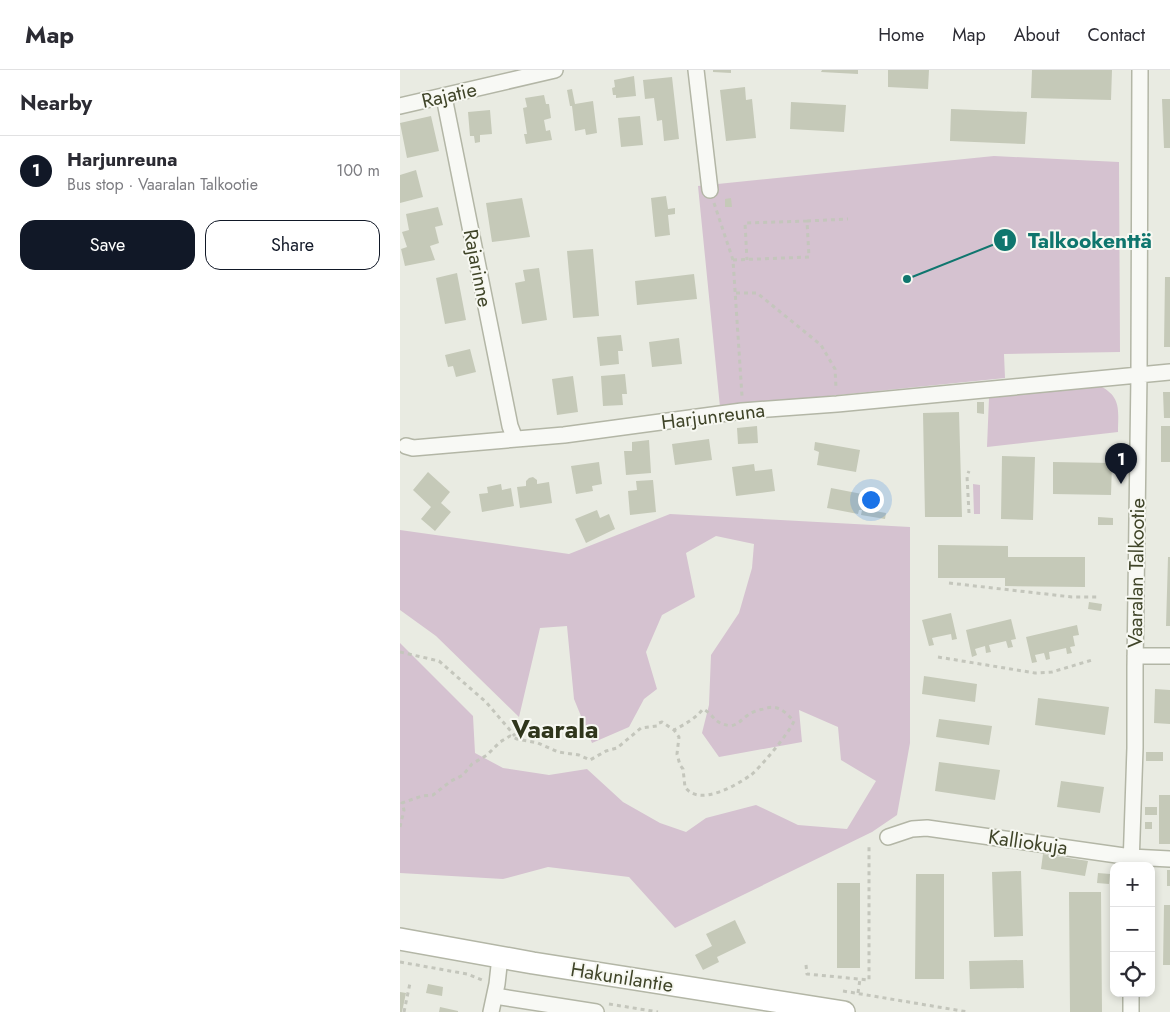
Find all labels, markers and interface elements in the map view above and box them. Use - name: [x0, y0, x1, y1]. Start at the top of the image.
- text: Map: [25, 17, 74, 52]
- text: Home: [878, 22, 924, 48]
- text: Map: [952, 22, 986, 48]
- text: About: [1014, 22, 1059, 48]
- text: Contact: [1087, 22, 1145, 48]
- street label: Rajatie: [419, 75, 480, 116]
- text: Nearby: [20, 88, 92, 118]
- text: Harjunreuna: [67, 146, 178, 173]
- text: 1: [32, 159, 40, 182]
- text: 100 m: [336, 159, 380, 182]
- text: Bus stop · Vaaralan Talkootie: [67, 173, 258, 196]
- button: Save: [20, 220, 195, 270]
- button: Share: [205, 220, 380, 270]
- callout: Talkookenttä: [993, 222, 1162, 258]
- text: Talkookenttä: [1028, 226, 1152, 256]
- street label: Rajarinne: [456, 227, 499, 310]
- text: 1: [1001, 230, 1009, 252]
- street label: Harjunreuna: [660, 396, 767, 437]
- pin: 1: [1105, 443, 1137, 484]
- your location: [858, 487, 884, 513]
- street label: Vaaralan Talkootie: [1121, 498, 1152, 648]
- district label: Vaarala: [511, 711, 598, 747]
- street label: Kalliokuja: [986, 823, 1070, 862]
- map controls: [1110, 862, 1155, 997]
- button: +: [1110, 862, 1155, 907]
- button: −: [1110, 907, 1155, 952]
- button: locate: [1110, 952, 1155, 997]
- street label: Hakunilantie: [568, 955, 675, 1000]

